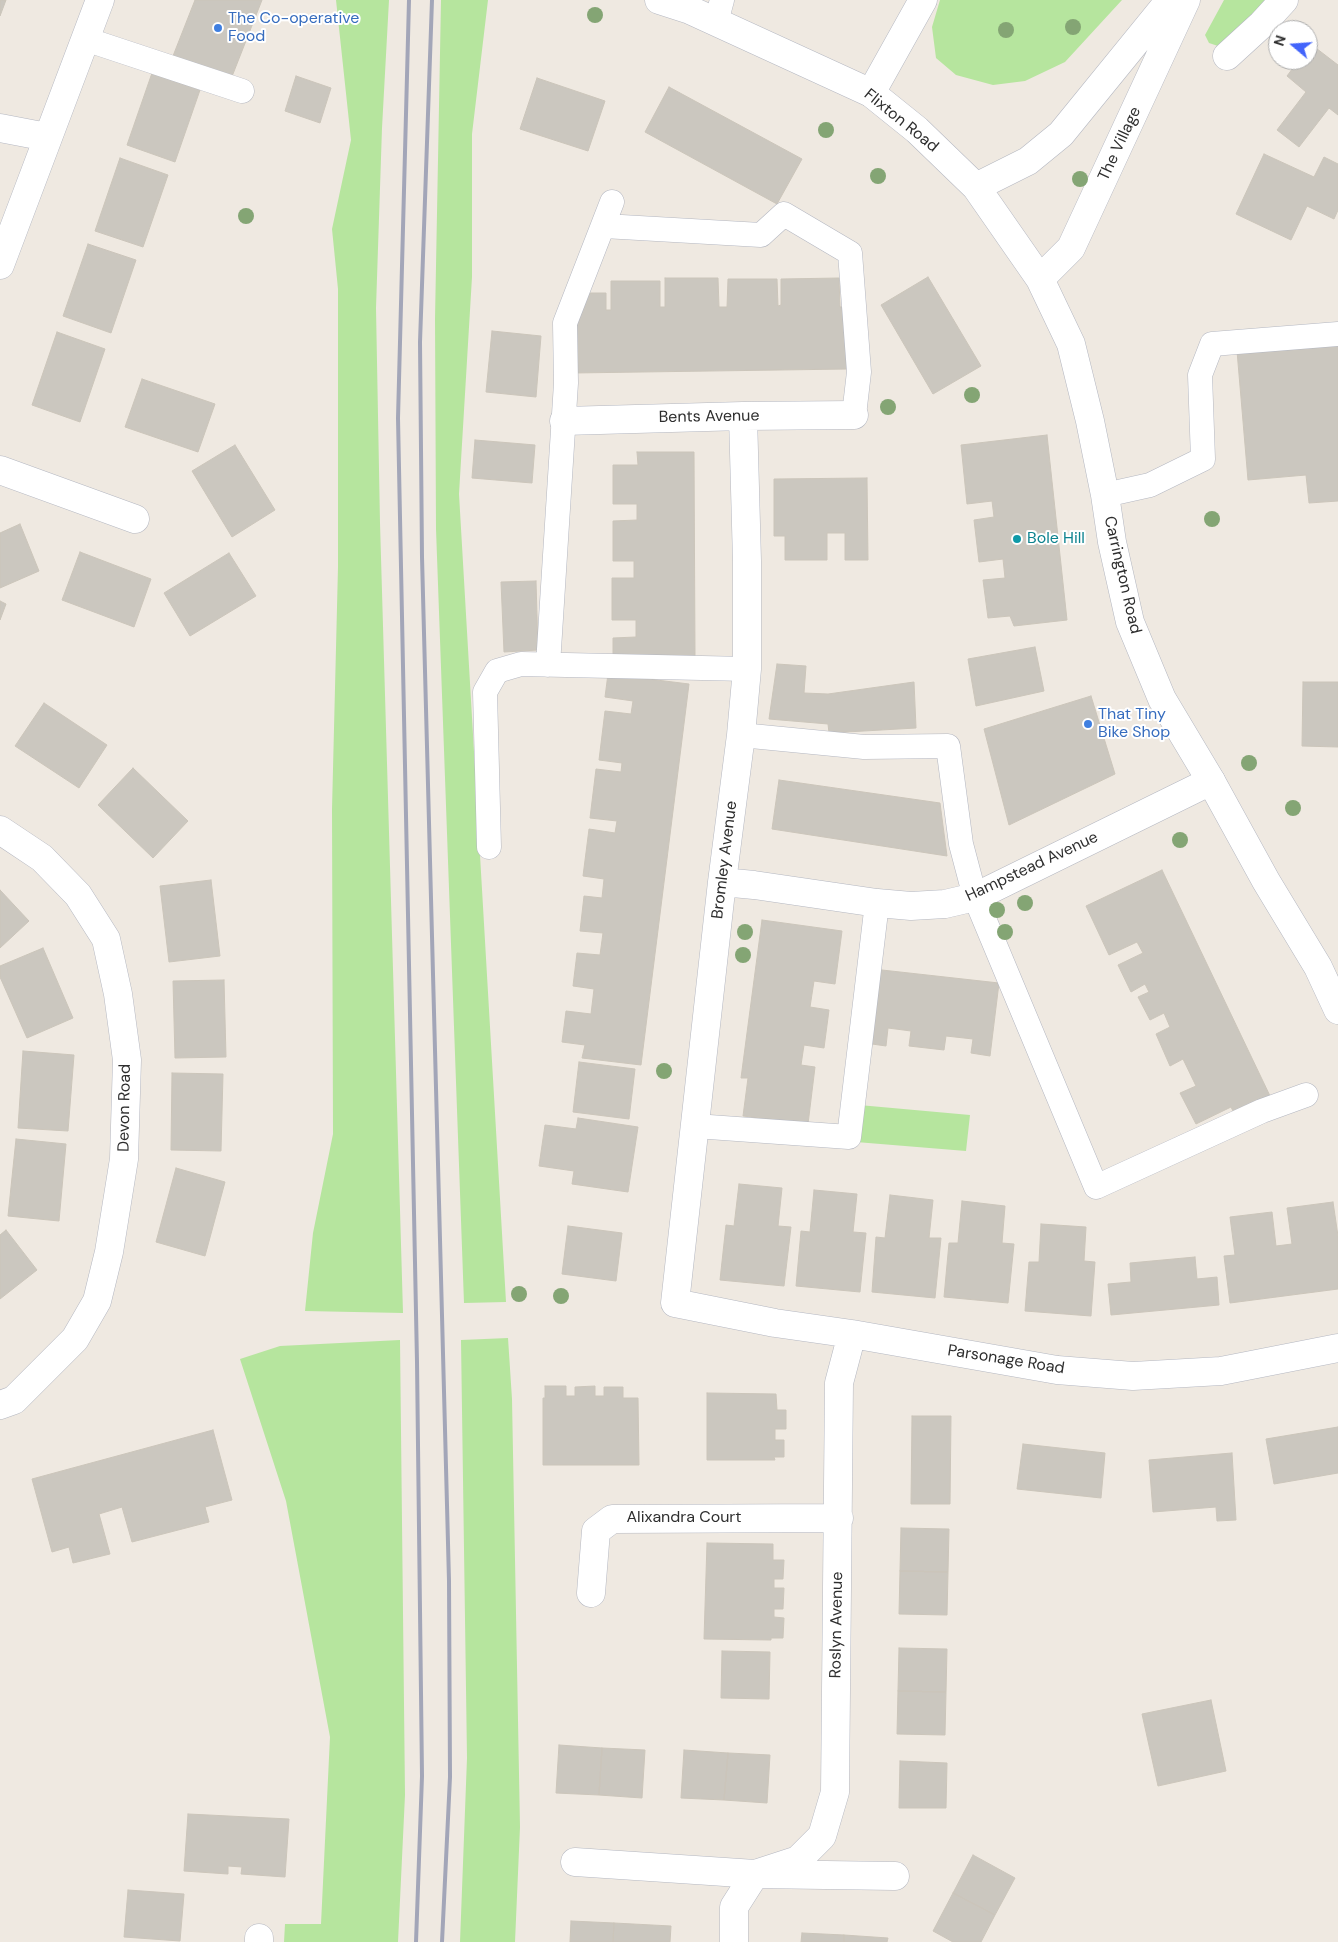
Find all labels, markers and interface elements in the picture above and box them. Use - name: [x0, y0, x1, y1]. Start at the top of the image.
- place label: The Co-operative Food: [228, 9, 359, 47]
- north arrow: [1268, 20, 1318, 70]
- marker: The Co-operative Food: [212, 22, 224, 34]
- text: N: [1270, 33, 1290, 48]
- street label: Flixton Road: [860, 85, 942, 157]
- street label: The Village: [1094, 104, 1146, 184]
- street label: Bents Avenue: [658, 407, 760, 427]
- street label: Carrington Road: [1099, 514, 1145, 636]
- place label: Bole Hill: [1027, 529, 1085, 549]
- marker: Bole Hill: [1011, 533, 1023, 545]
- place label: That Tiny Bike Shop: [1098, 705, 1170, 743]
- marker: That Tiny Bike Shop: [1082, 718, 1094, 730]
- street label: Bromley Avenue: [708, 800, 742, 920]
- street label: Hampstead Avenue: [963, 828, 1101, 906]
- street label: Devon Road: [115, 1064, 135, 1152]
- street label: Parsonage Road: [946, 1341, 1066, 1379]
- street label: Alixandra Court: [626, 1508, 742, 1528]
- street label: Roslyn Avenue: [826, 1571, 848, 1679]

